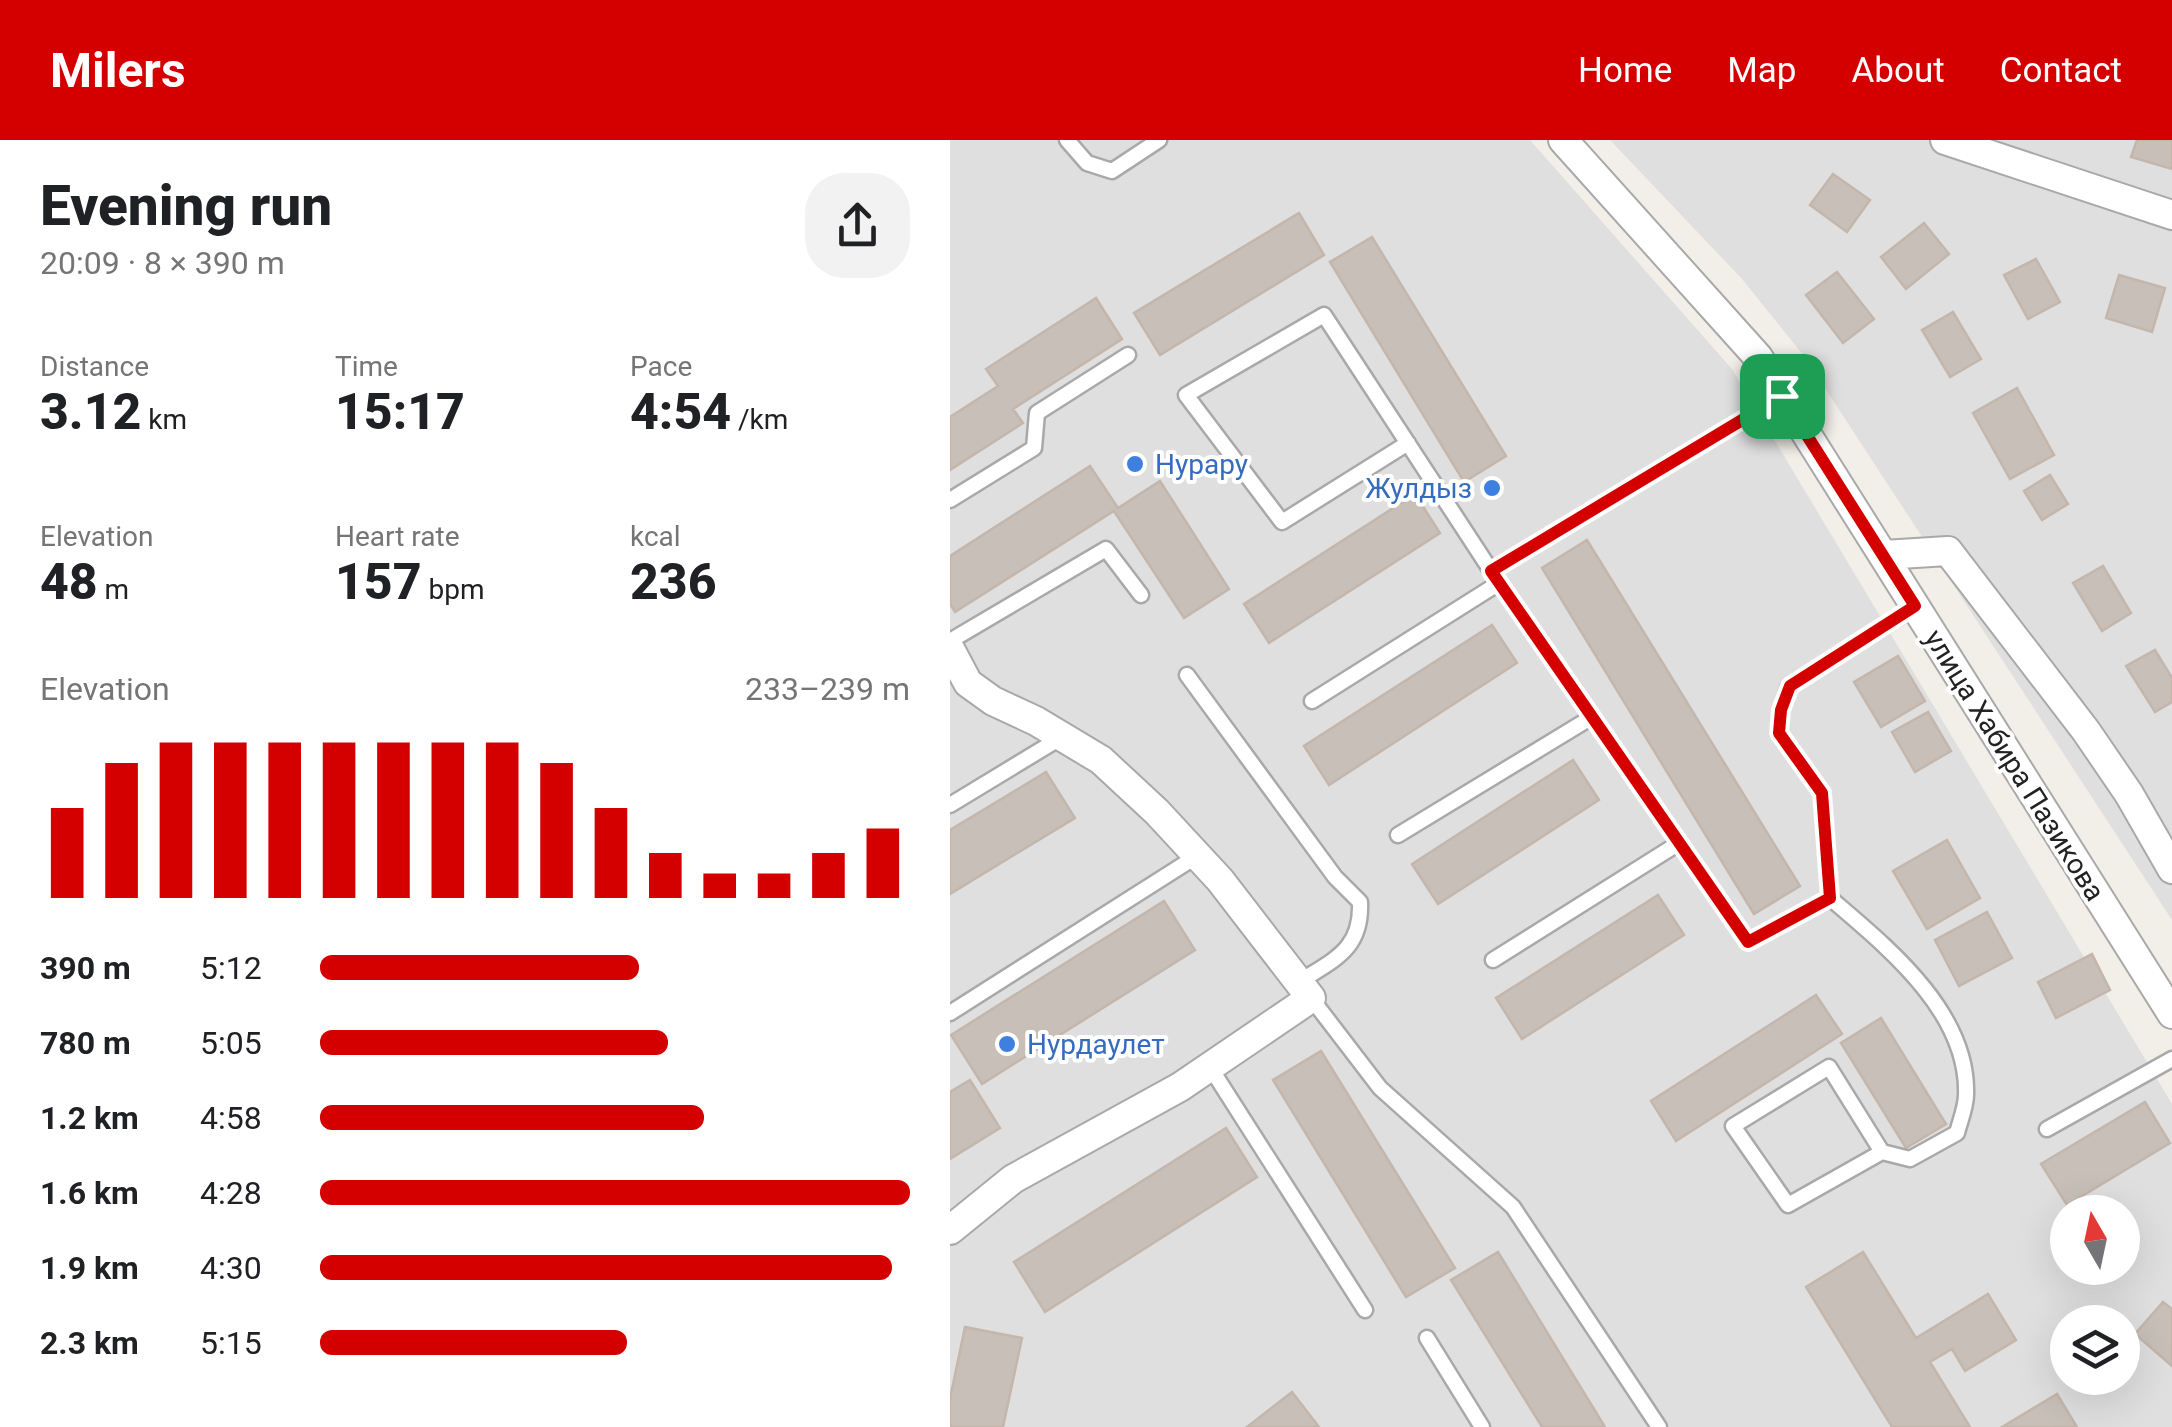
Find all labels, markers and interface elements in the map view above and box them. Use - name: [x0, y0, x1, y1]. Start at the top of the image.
- text: Milers: [50, 42, 186, 99]
- text: Home: [1578, 50, 1672, 91]
- text: Map: [1727, 50, 1796, 91]
- text: About: [1851, 50, 1945, 91]
- text: Contact: [2000, 50, 2122, 91]
- button: share: [805, 173, 910, 278]
- text: Evening run: [40, 174, 332, 238]
- text: 20:09 · 8 × 390 m: [40, 244, 285, 282]
- text: Distance: [40, 350, 149, 383]
- text: Time: [335, 350, 398, 383]
- text: Pace: [630, 350, 692, 383]
- pin: [1740, 354, 1825, 439]
- icon: arrive: [1755, 369, 1810, 424]
- text: 3.12: [40, 383, 141, 441]
- text: 15:17: [335, 383, 465, 441]
- text: 4:54: [630, 383, 731, 441]
- text: km: [141, 403, 187, 436]
- text: /km: [731, 403, 788, 436]
- place label: Нурару: [1155, 448, 1248, 481]
- marker: Нурару: [1124, 453, 1146, 475]
- place label: Жулдыз: [1365, 472, 1472, 505]
- marker: Жулдыз: [1481, 477, 1503, 499]
- text: Elevation: [40, 520, 153, 553]
- text: Heart rate: [335, 520, 460, 553]
- text: kcal: [630, 520, 681, 553]
- text: 48: [40, 553, 98, 611]
- text: 157: [335, 553, 422, 611]
- text: 236: [630, 553, 717, 611]
- text: m: [98, 573, 129, 606]
- text: bpm: [422, 573, 484, 606]
- street label: улица Хабира Пазикова: [1918, 624, 2112, 907]
- text: Elevation: [40, 670, 170, 708]
- text: 233–239 m: [745, 670, 910, 708]
- text: 390 m: [40, 949, 131, 987]
- text: 5:12: [200, 949, 262, 987]
- text: 780 m: [40, 1024, 131, 1062]
- text: 5:05: [200, 1024, 262, 1062]
- place label: Нурдаулет: [1027, 1028, 1165, 1061]
- marker: Нурдаулет: [996, 1033, 1018, 1055]
- text: 1.2 km: [40, 1099, 139, 1137]
- text: 4:58: [200, 1099, 262, 1137]
- text: 1.6 km: [40, 1174, 139, 1212]
- text: 4:28: [200, 1174, 262, 1212]
- north arrow: [2050, 1195, 2140, 1285]
- map controls: [2050, 1195, 2140, 1395]
- text: 1.9 km: [40, 1249, 139, 1287]
- text: 4:30: [200, 1249, 262, 1287]
- button: layers: [2050, 1305, 2140, 1395]
- text: 2.3 km: [40, 1324, 139, 1362]
- text: 5:15: [200, 1324, 262, 1362]

